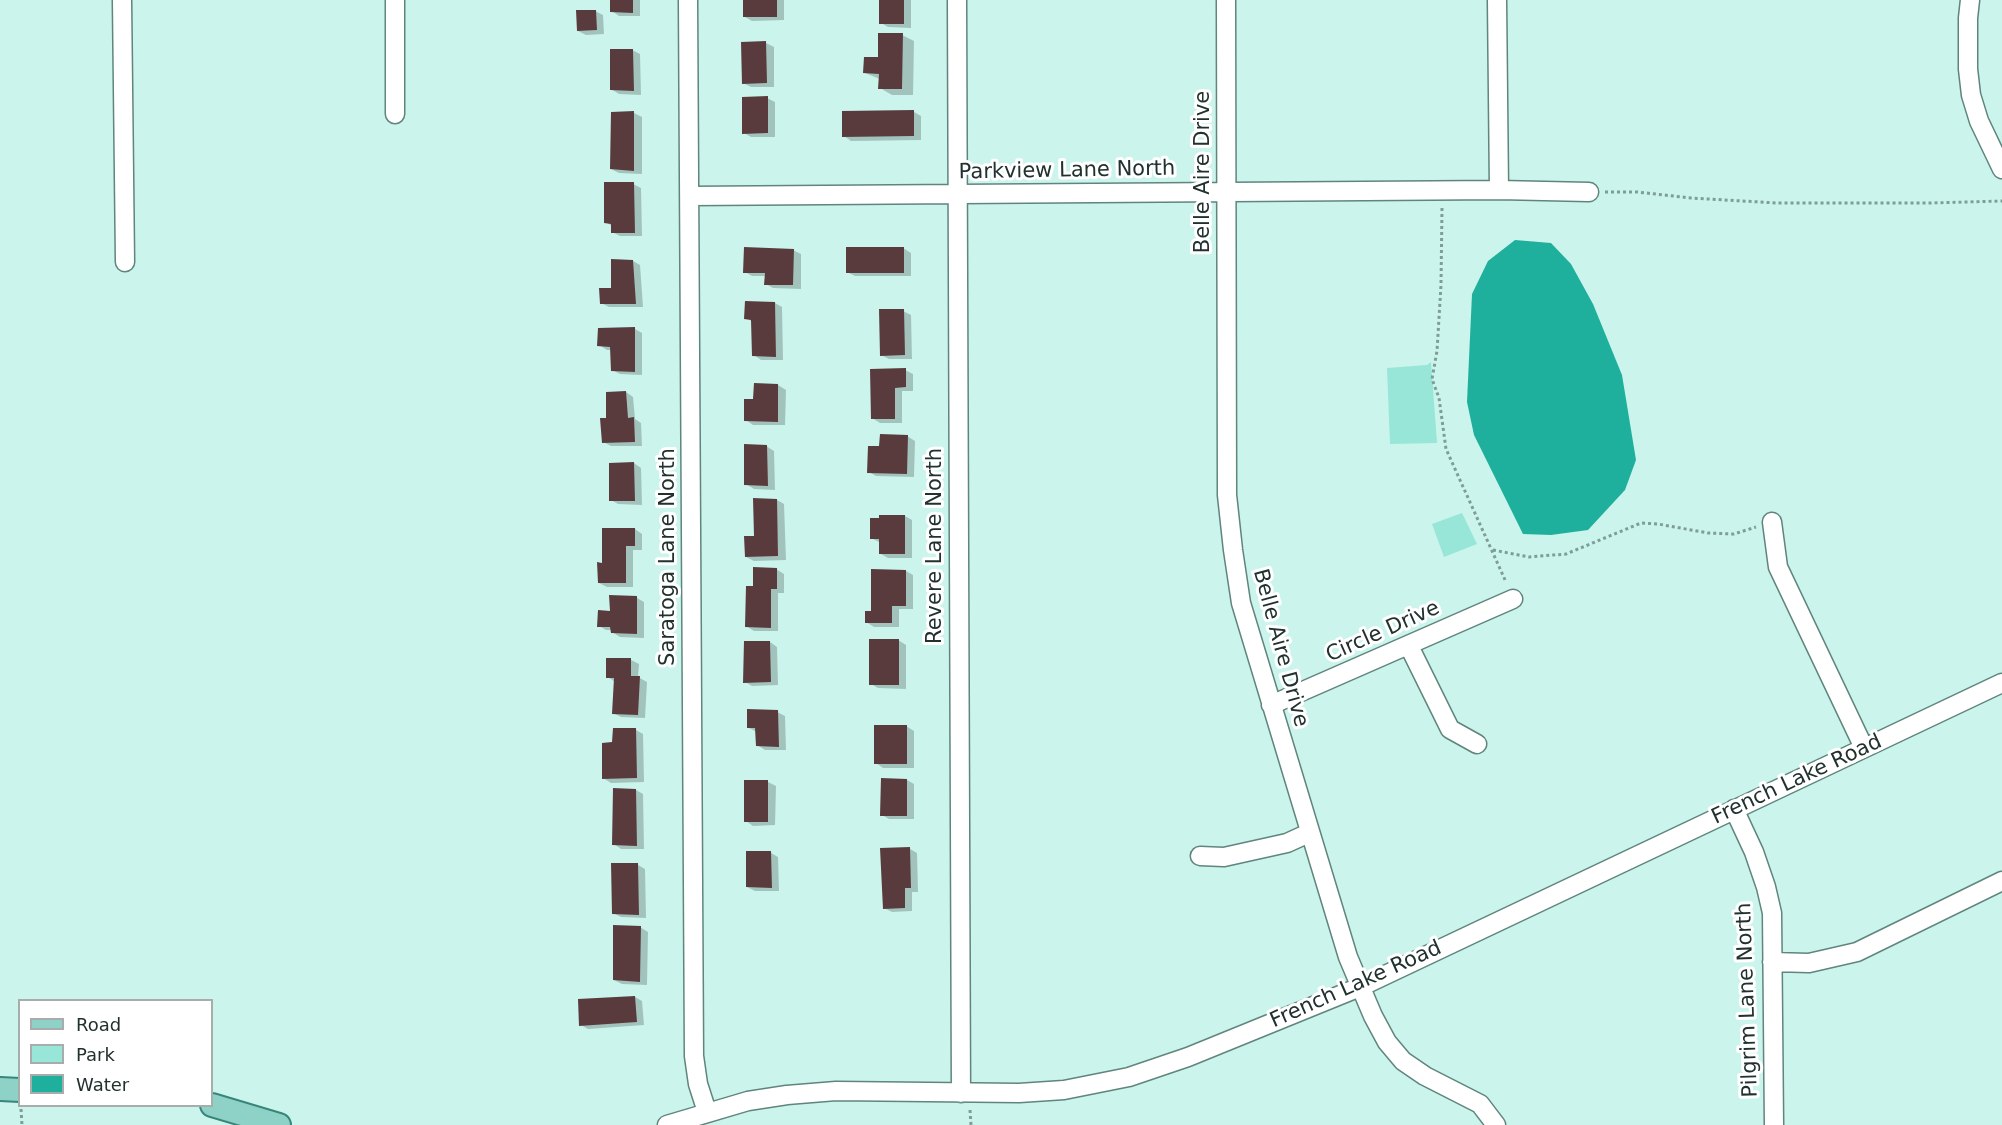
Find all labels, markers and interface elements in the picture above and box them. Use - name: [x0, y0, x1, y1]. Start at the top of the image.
- street label: Belle Aire Drive: [1191, 91, 1217, 253]
- street label: Parkview Lane North: [958, 157, 1176, 185]
- street label: Saratoga Lane North: [656, 448, 682, 666]
- street label: Revere Lane North: [923, 448, 949, 644]
- street label: Belle Aire Drive: [1247, 566, 1313, 730]
- street label: Circle Drive: [1322, 596, 1444, 668]
- street label: French Lake Road: [1708, 730, 1886, 830]
- street label: Pilgrim Lane North: [1732, 902, 1764, 1098]
- street label: French Lake Road: [1266, 936, 1446, 1034]
- legend: [18, 999, 213, 1107]
- text: Road: [76, 1014, 121, 1035]
- text: Park: [76, 1044, 115, 1065]
- text: Water: [76, 1074, 129, 1095]

